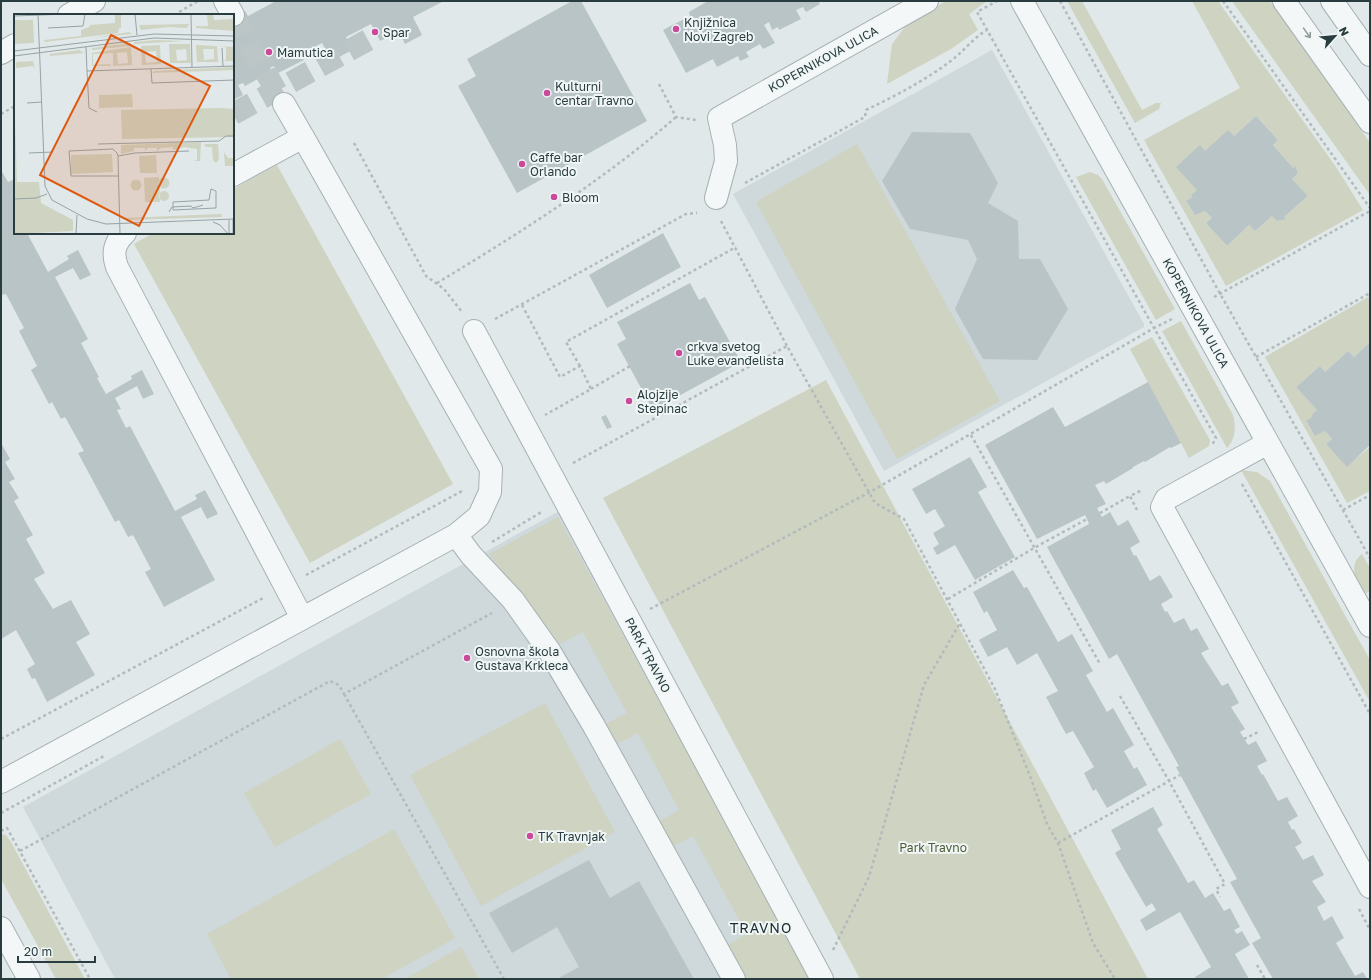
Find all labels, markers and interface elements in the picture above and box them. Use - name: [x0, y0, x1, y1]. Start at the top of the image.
- inset map: [14, 14, 234, 234]
- place label: Knjižnica Novi Zagreb: [684, 15, 753, 44]
- north arrow: [1315, 16, 1355, 56]
- street label: KOPERNIKOVA ULICA: [765, 23, 881, 95]
- marker: Knjižnica Novi Zagreb: [671, 24, 681, 34]
- place label: Spar: [383, 25, 410, 40]
- text: N: [1337, 25, 1352, 38]
- marker: Spar: [370, 27, 380, 37]
- one-way arrow: [1303, 27, 1311, 38]
- place label: Mamutica: [277, 45, 333, 60]
- marker: Mamutica: [264, 47, 274, 57]
- place label: Kulturni centar Travno: [555, 79, 634, 108]
- marker: Kulturni centar Travno: [542, 88, 552, 98]
- place label: Caffe bar Orlando: [530, 150, 583, 179]
- marker: Caffe bar Orlando: [517, 159, 527, 169]
- place label: Bloom: [562, 190, 599, 205]
- marker: Bloom: [549, 192, 559, 202]
- street label: KOPERNIKOVA ULICA: [1160, 255, 1232, 371]
- place label: crkva svetog Luke evanđelista: [687, 339, 784, 368]
- marker: crkva svetog Luke evanđelista: [674, 348, 684, 358]
- place label: Alojzije Stepinac: [637, 387, 688, 416]
- marker: Alojzije Stepinac: [624, 396, 634, 406]
- street label: PARK TRAVNO: [622, 615, 674, 695]
- place label: Osnovna škola Gustava Krkleca: [475, 644, 568, 673]
- marker: Osnovna škola Gustava Krkleca: [462, 653, 472, 663]
- place label: TK Travnjak: [538, 829, 605, 844]
- marker: TK Travnjak: [525, 831, 535, 841]
- park label: Park Travno: [899, 840, 967, 855]
- district label: TRAVNO: [730, 919, 792, 936]
- scale bar: [18, 938, 95, 964]
- text: 20 m: [24, 944, 52, 959]

